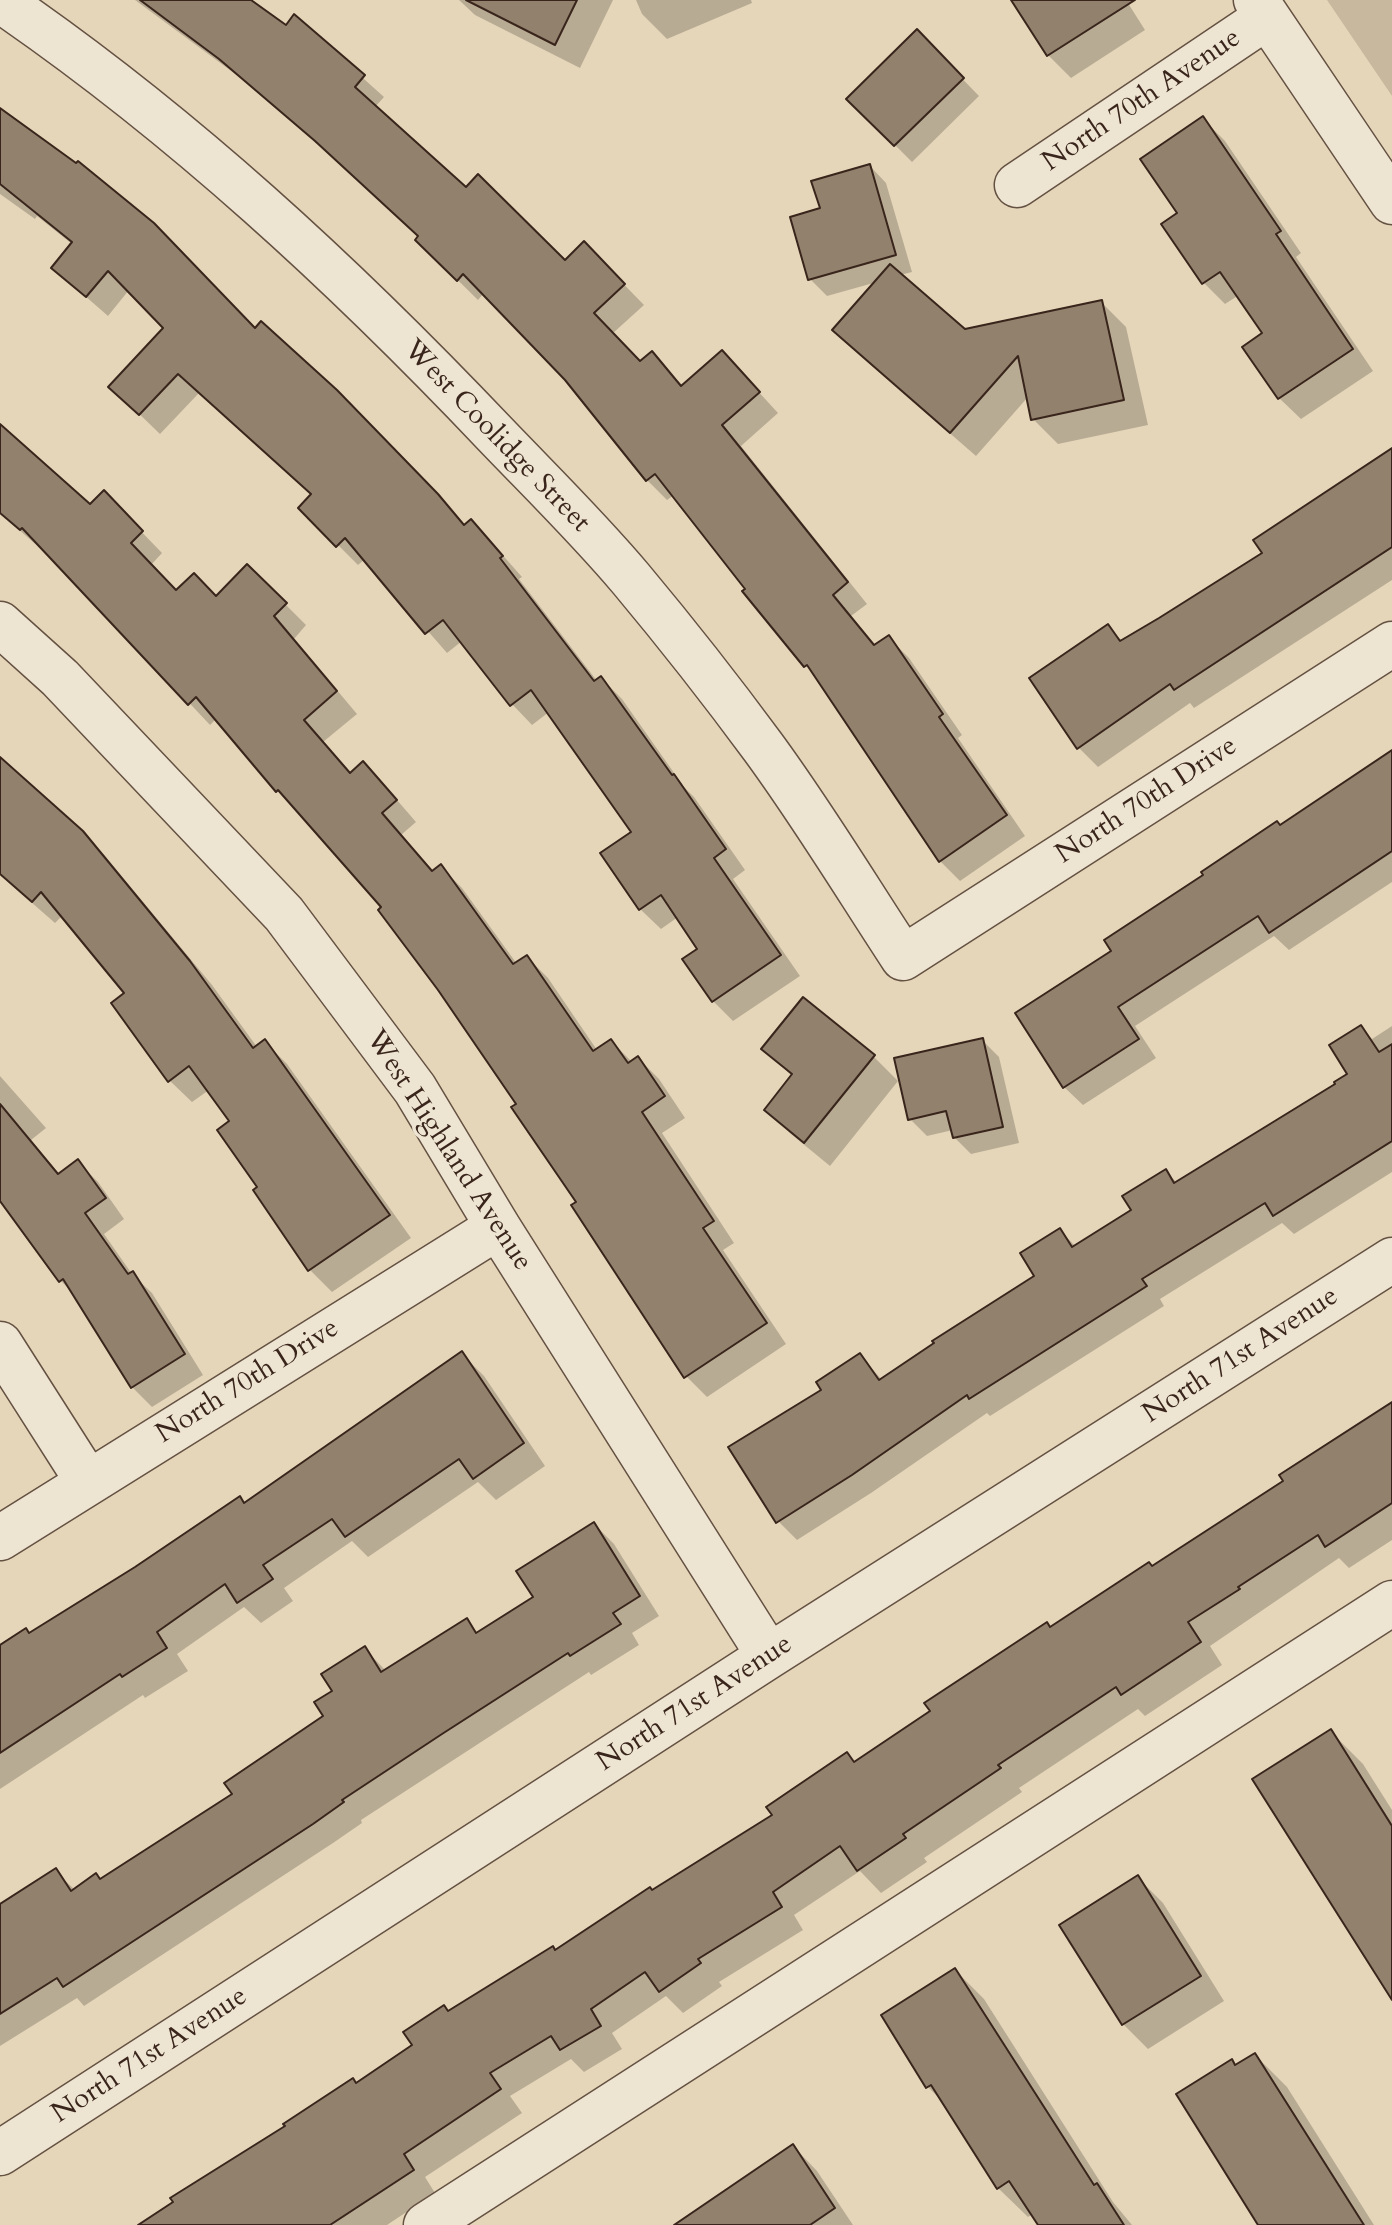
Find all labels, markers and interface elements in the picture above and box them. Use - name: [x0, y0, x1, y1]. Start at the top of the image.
- street label: North 70th Avenue: [1036, 22, 1248, 180]
- street label: West Coolidge Street: [396, 334, 596, 540]
- street label: North 70th Drive: [1050, 730, 1244, 872]
- street label: West Highland Avenue: [358, 1024, 538, 1278]
- street label: North 71st Avenue: [1137, 1280, 1345, 1432]
- street label: North 70th Drive: [150, 1312, 346, 1452]
- street label: North 71st Avenue: [591, 1628, 799, 1780]
- street label: North 71st Avenue: [46, 1980, 254, 2132]

